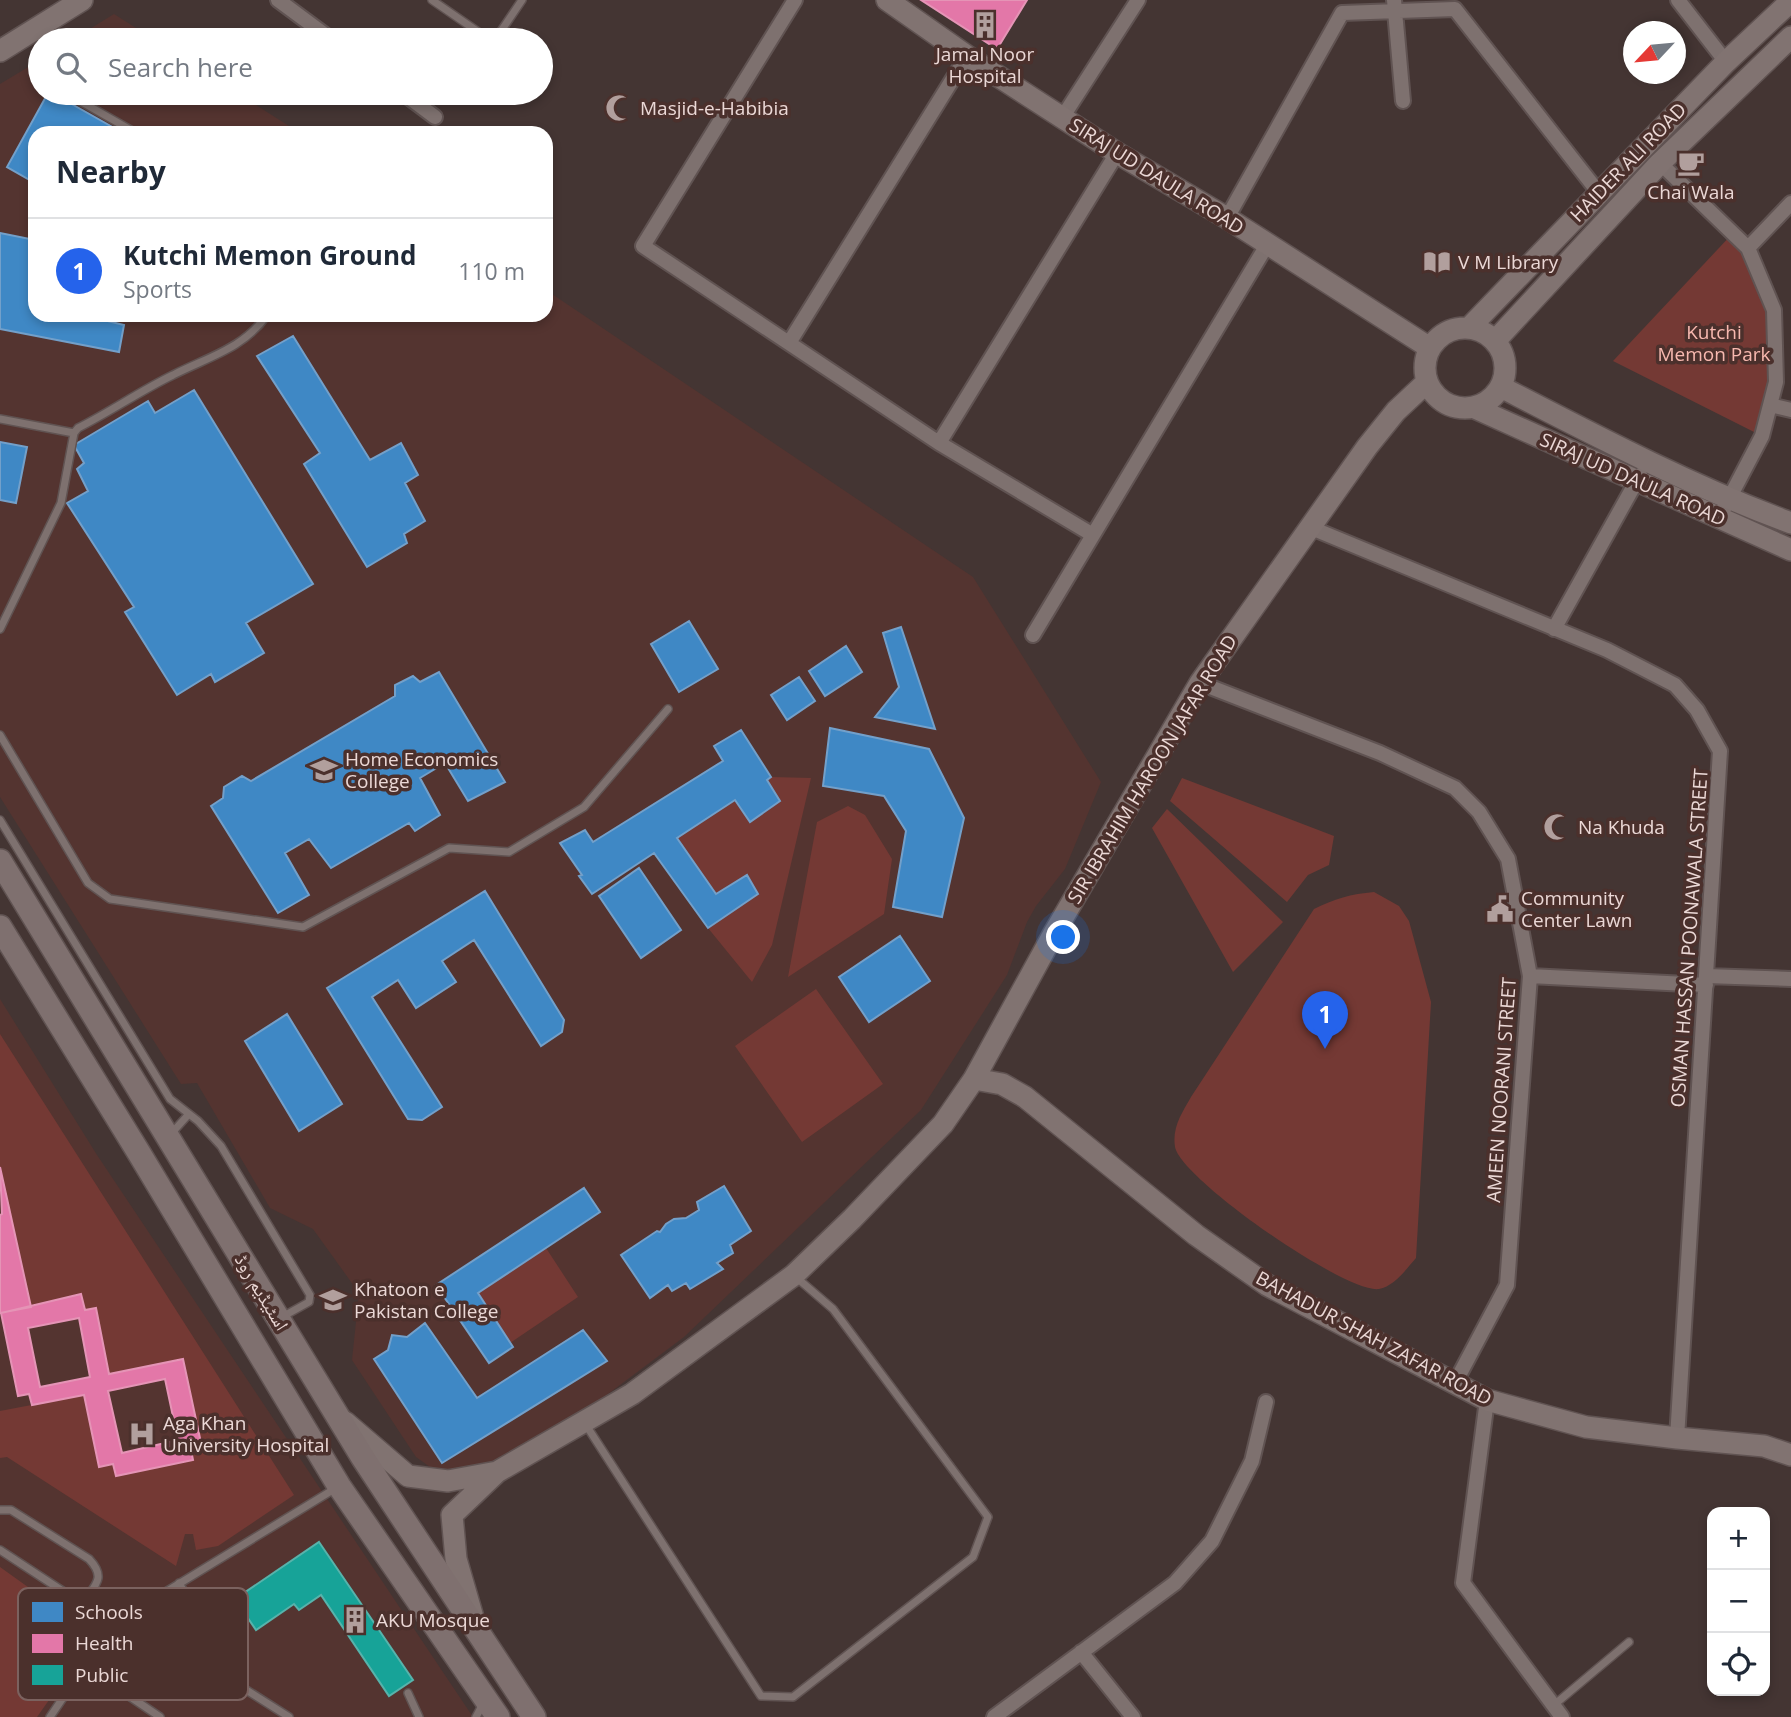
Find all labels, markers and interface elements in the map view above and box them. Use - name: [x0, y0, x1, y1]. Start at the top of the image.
- building icon: Jamal Noor Hospital: [970, 10, 1000, 40]
- north arrow: [1623, 21, 1686, 84]
- search box: [28, 28, 553, 105]
- place label: Jamal Noor Hospital: [934, 41, 1034, 89]
- icon: search: [52, 48, 90, 86]
- text: Search here: [108, 49, 253, 85]
- mosque icon: Masjid-e-Habibia: [604, 93, 634, 123]
- place label: Masjid-e-Habibia: [640, 95, 789, 121]
- street label: HAIDER ALI ROAD: [1564, 97, 1692, 227]
- street label: SIRAJ UD DAULA ROAD: [1065, 112, 1249, 240]
- cafe icon: Chai Wala: [1676, 148, 1706, 178]
- text: Nearby: [56, 151, 166, 192]
- place label: Chai Wala: [1647, 179, 1735, 205]
- text: Kutchi Memon Ground: [123, 237, 417, 273]
- library icon: V M Library: [1422, 247, 1452, 277]
- place label: V M Library: [1458, 249, 1559, 275]
- text: 1: [72, 255, 86, 287]
- text: 110 m: [458, 255, 525, 287]
- text: Sports: [123, 273, 192, 305]
- park label: Kutchi Memon Park: [1657, 319, 1771, 367]
- street label: SIRAJ UD DAULA ROAD: [1536, 426, 1730, 532]
- street label: SIR IBRAHIM HAROON JAFAR ROAD: [1061, 630, 1243, 908]
- place label: Home Economics College: [345, 746, 498, 794]
- school or university icon: Home Economics College: [309, 755, 339, 785]
- street label: OSMAN HASSAN POONAWALA STREET: [1664, 767, 1714, 1108]
- mosque icon: Na Khuda: [1542, 812, 1572, 842]
- place label: Na Khuda: [1578, 814, 1665, 840]
- place label: Community Center Lawn: [1521, 885, 1632, 933]
- public building icon: Community Center Lawn: [1485, 894, 1515, 924]
- your location: [1046, 920, 1080, 954]
- street label: AMEEN NOORANI STREET: [1480, 976, 1522, 1204]
- pin: 1: [1302, 991, 1348, 1049]
- street label: اسٹیڈیم روڈ: [229, 1249, 295, 1335]
- street label: BAHADUR SHAH ZAFAR ROAD: [1251, 1265, 1497, 1411]
- place label: Khatoon e Pakistan College: [354, 1276, 498, 1324]
- school or university icon: Khatoon e Pakistan College: [318, 1285, 348, 1315]
- place label: Aga Khan University Hospital: [163, 1410, 329, 1458]
- hospital icon: Aga Khan University Hospital: [127, 1419, 157, 1449]
- map controls: [1707, 1507, 1770, 1696]
- button: +: [1707, 1507, 1770, 1570]
- button: −: [1707, 1570, 1770, 1633]
- legend: [18, 1588, 248, 1700]
- text: Schools: [75, 1599, 143, 1625]
- building icon: AKU Mosque: [340, 1605, 370, 1635]
- place label: AKU Mosque: [376, 1607, 490, 1633]
- text: Health: [75, 1630, 133, 1656]
- button: locate: [1707, 1633, 1770, 1696]
- text: Public: [75, 1662, 128, 1688]

